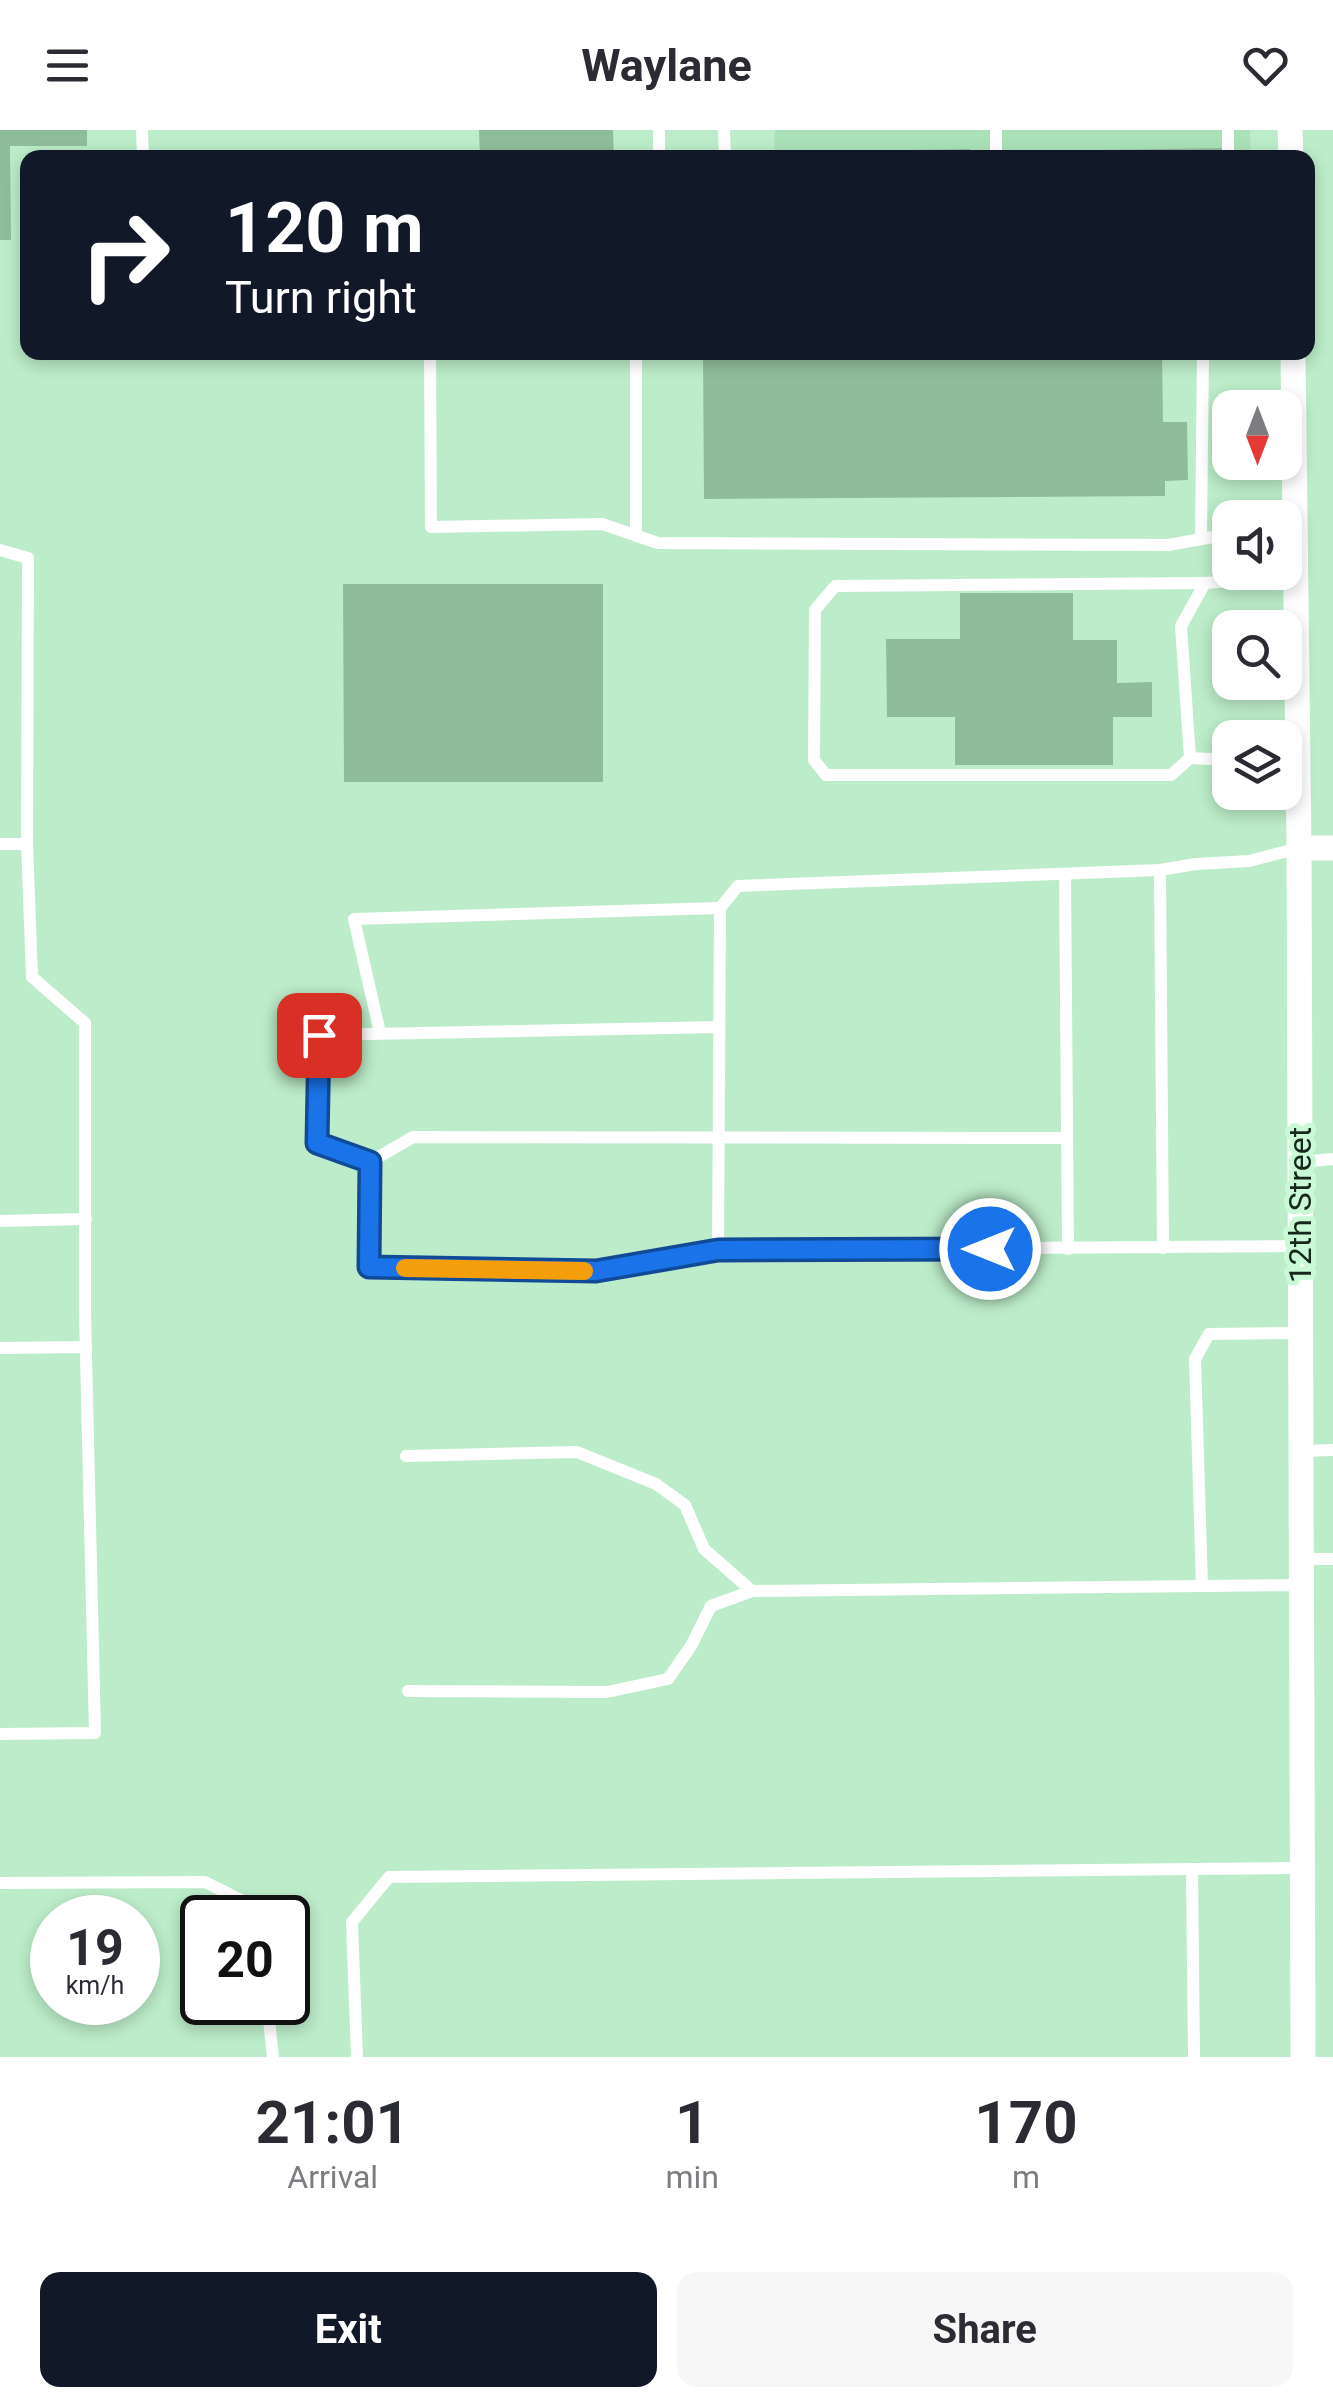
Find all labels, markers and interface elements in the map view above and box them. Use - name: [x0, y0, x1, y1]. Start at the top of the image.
- icon: menu: [40, 38, 95, 93]
- icon: heart: [1238, 38, 1293, 93]
- text: Waylane: [581, 39, 752, 92]
- text: 120 m: [225, 187, 424, 269]
- icon: right: [60, 190, 190, 320]
- text: Turn right: [225, 271, 417, 324]
- north arrow: [1212, 390, 1302, 480]
- map controls: [1212, 390, 1302, 810]
- button: sound: [1212, 500, 1302, 590]
- button: search: [1212, 610, 1302, 700]
- button: layers: [1212, 720, 1302, 810]
- pin: [277, 993, 362, 1078]
- icon: arrive: [292, 1008, 347, 1063]
- street label: 12th Street: [1281, 1127, 1319, 1283]
- position arrow: [938, 1197, 1042, 1301]
- speed limit sign: 20: [180, 1895, 310, 2025]
- text: 19: [66, 1919, 124, 1977]
- text: km/h: [66, 1971, 124, 2000]
- text: 21:01: [255, 2087, 410, 2158]
- text: 1: [675, 2087, 709, 2158]
- text: 170: [974, 2087, 1078, 2158]
- text: Arrival: [287, 2158, 378, 2196]
- text: min: [665, 2158, 719, 2196]
- text: m: [1012, 2158, 1040, 2196]
- button: Exit: [40, 2272, 657, 2387]
- button: Share: [677, 2272, 1293, 2387]

